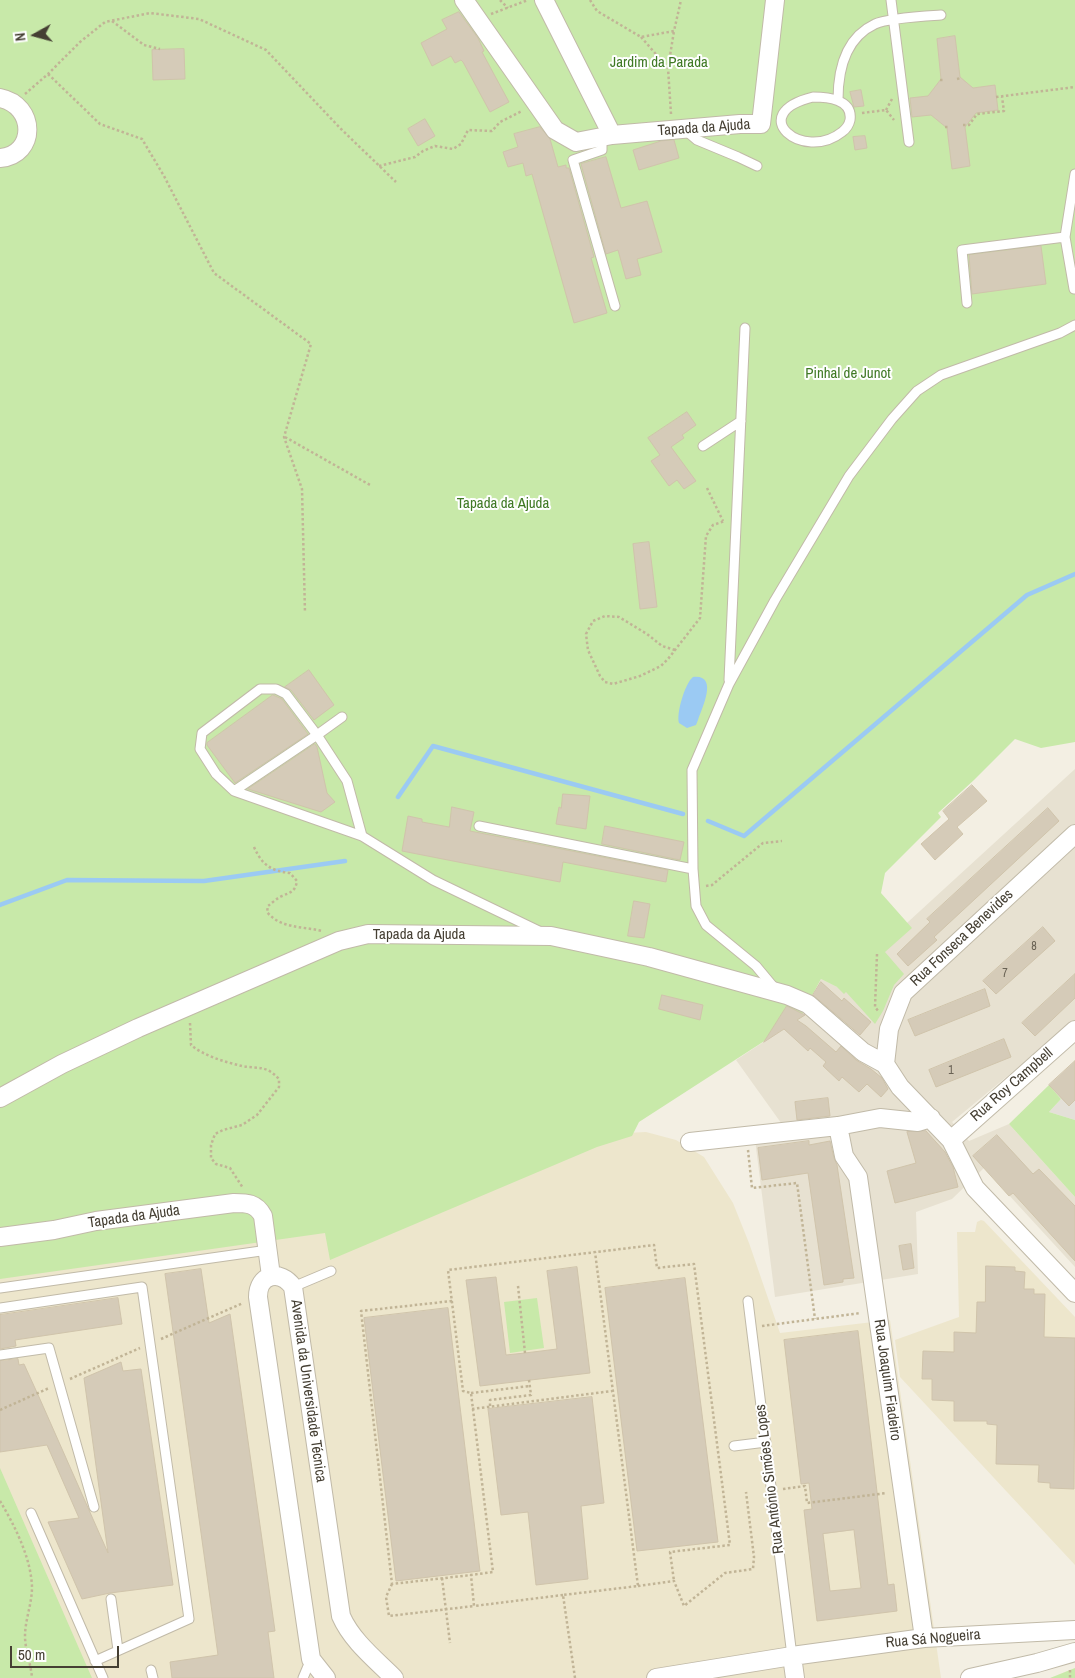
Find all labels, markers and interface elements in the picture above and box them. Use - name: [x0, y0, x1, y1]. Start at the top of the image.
- north arrow: [10, 10, 60, 60]
- text: N: [11, 32, 30, 42]
- park label: Jardim da Parada: [610, 54, 708, 72]
- street label: Tapada da Ajuda: [657, 116, 751, 140]
- park label: Pinhal de Junot: [805, 365, 891, 383]
- park label: Tapada da Ajuda: [457, 495, 549, 513]
- street label: Rua Fonseca Benevides: [907, 886, 1017, 990]
- street label: Tapada da Ajuda: [373, 926, 465, 944]
- house number: 8: [1031, 940, 1037, 954]
- house number: 7: [1002, 967, 1008, 981]
- street label: Rua Roy Campbell: [967, 1044, 1057, 1126]
- house number: 1: [948, 1064, 954, 1078]
- street label: Tapada da Ajuda: [87, 1202, 181, 1232]
- street label: Avenida da Universidade Técnica: [286, 1298, 330, 1484]
- street label: Rua Joaquim Fiadeiro: [870, 1318, 904, 1442]
- street label: Rua António Simões Lopes: [752, 1403, 788, 1555]
- street label: Rua Sá Nogueira: [885, 1626, 981, 1652]
- scale bar: [12, 1636, 121, 1668]
- text: 50 m: [18, 1644, 45, 1665]

